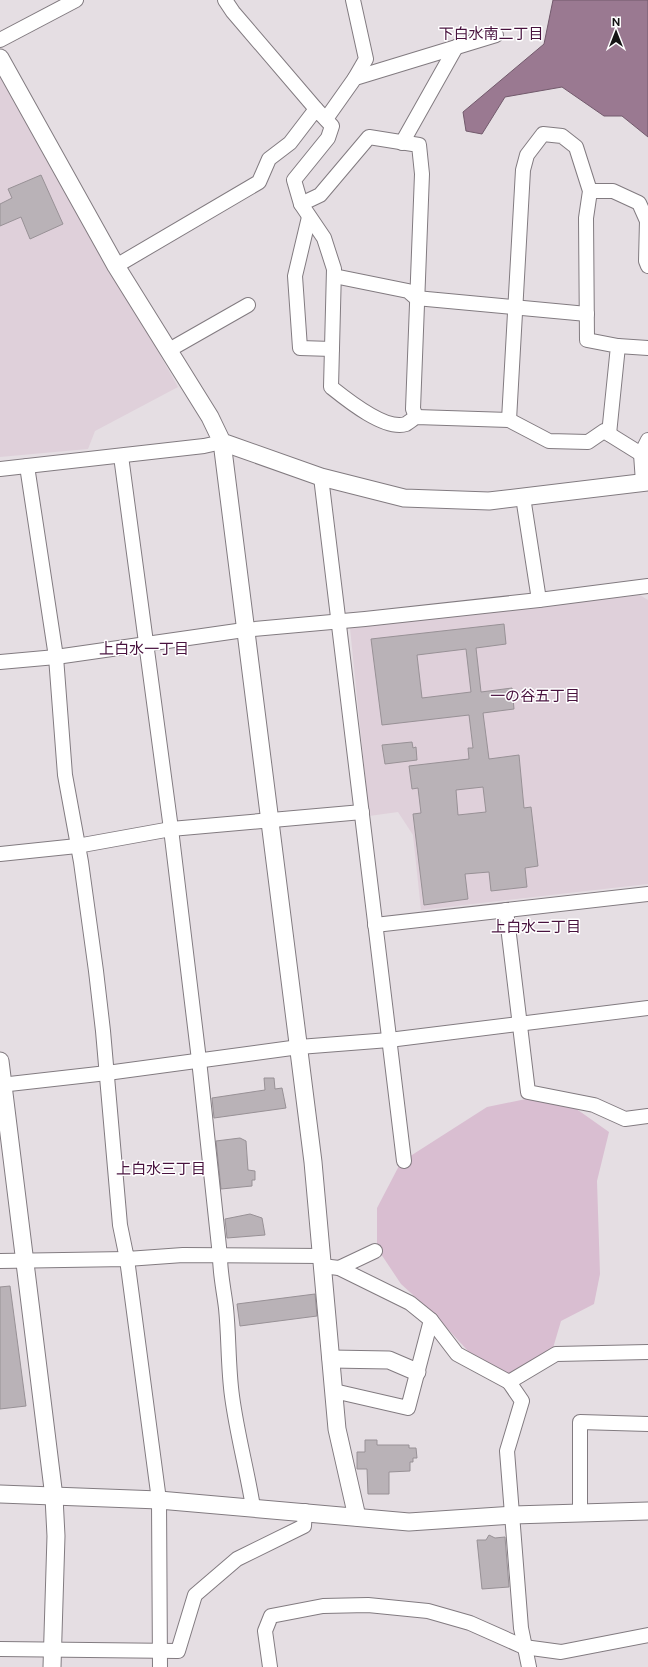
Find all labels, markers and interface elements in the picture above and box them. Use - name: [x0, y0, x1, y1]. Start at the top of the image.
- north arrow: [596, 12, 636, 52]
- text: N: [612, 16, 620, 28]
- district label: 下白水南二丁目: [438, 25, 544, 42]
- district label: 上白水一丁目: [99, 640, 189, 657]
- district label: 一の谷五丁目: [490, 687, 580, 704]
- district label: 上白水二丁目: [491, 918, 581, 935]
- district label: 上白水三丁目: [116, 1160, 206, 1177]

